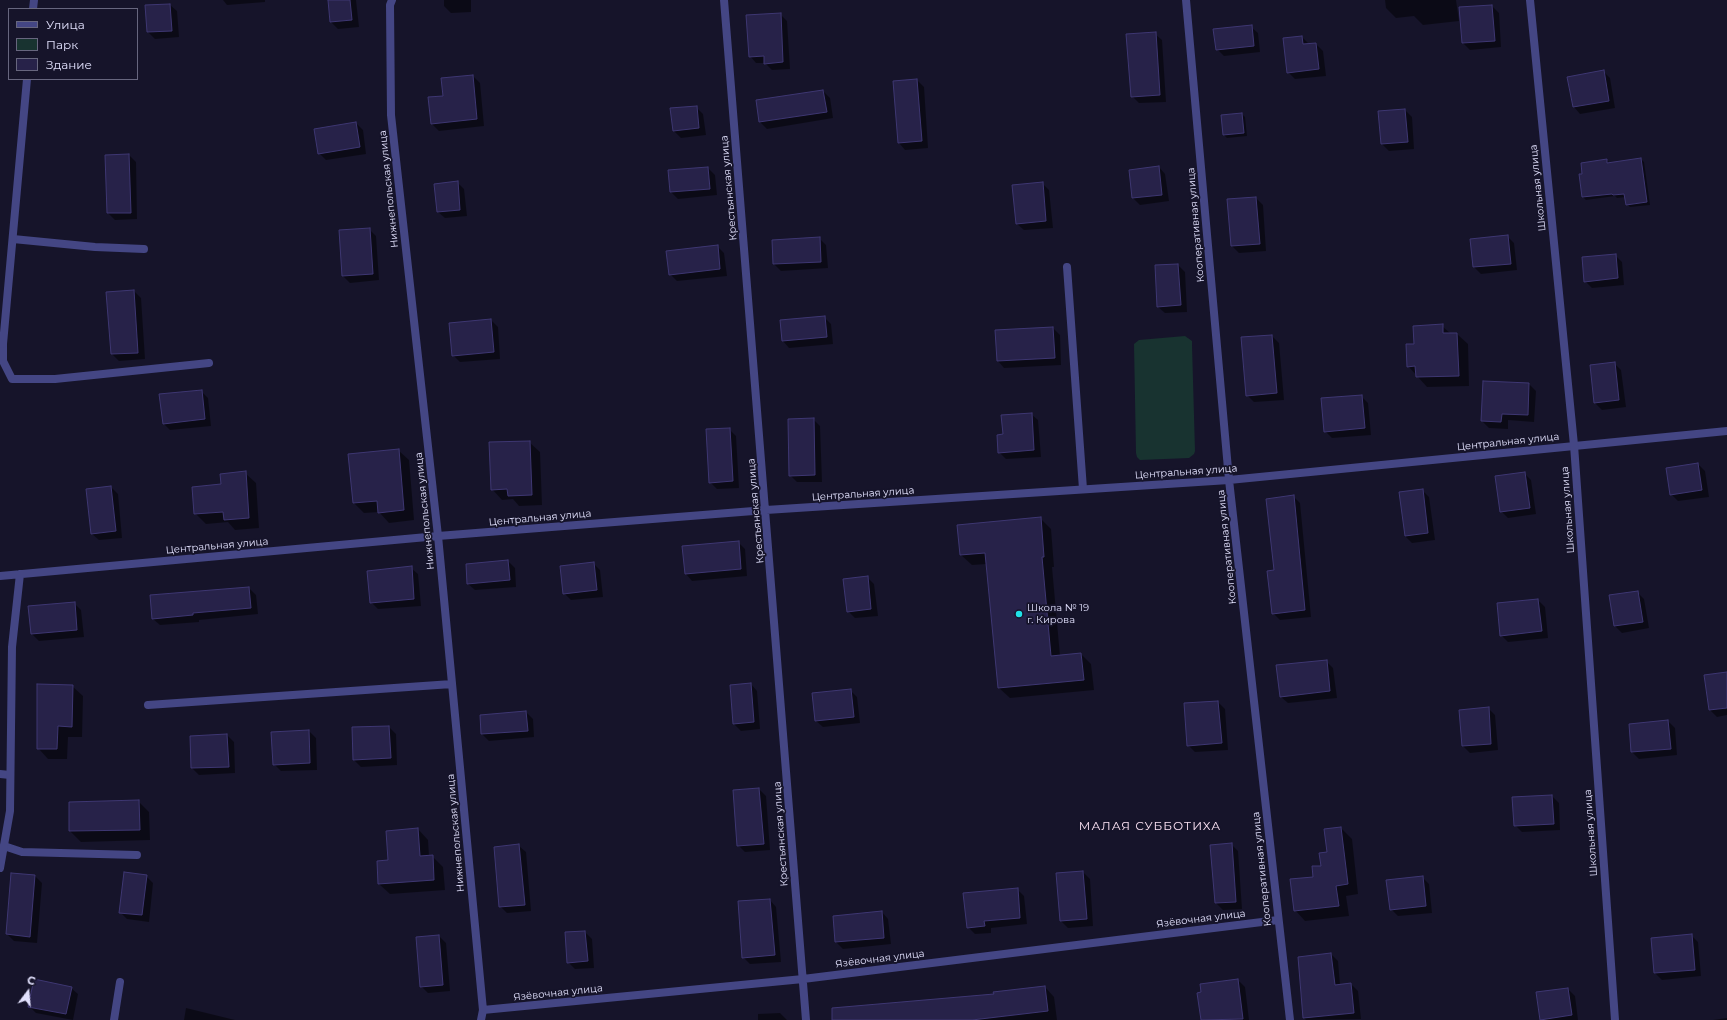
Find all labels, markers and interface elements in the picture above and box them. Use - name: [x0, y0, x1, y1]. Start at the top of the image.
- legend: [8, 8, 138, 80]
- text: Улица: [46, 17, 85, 32]
- text: Парк: [46, 37, 78, 52]
- text: Здание: [46, 57, 92, 72]
- street label: Нижнепольская улица: [377, 130, 401, 248]
- street label: Крестьянская улица: [718, 135, 740, 241]
- street label: Школьная улица: [1527, 144, 1549, 232]
- street label: Кооперативная улица: [1185, 167, 1207, 283]
- street label: Центральная улица: [1456, 431, 1560, 453]
- street label: Нижнепольская улица: [413, 452, 437, 570]
- street label: Крестьянская улица: [745, 458, 767, 564]
- street label: Центральная улица: [1134, 462, 1238, 482]
- street label: Школьная улица: [1559, 466, 1577, 554]
- street label: Центральная улица: [811, 484, 915, 504]
- street label: Кооперативная улица: [1215, 489, 1239, 605]
- street label: Центральная улица: [488, 508, 592, 528]
- street label: Центральная улица: [165, 536, 269, 556]
- place label: Школа № 19 г. Кирова: [1027, 602, 1089, 626]
- marker: Школа № 19 г. Кирова: [1014, 609, 1024, 619]
- street label: Нижнепольская улица: [445, 774, 467, 892]
- street label: Крестьянская улица: [771, 781, 791, 887]
- street label: Школьная улица: [1582, 789, 1600, 877]
- street label: Кооперативная улица: [1250, 811, 1274, 927]
- district label: МАЛАЯ СУББОТИХА: [1079, 819, 1221, 833]
- street label: Язёвочная улица: [1156, 908, 1246, 930]
- street label: Язёвочная улица: [835, 948, 925, 970]
- north arrow: [8, 972, 48, 1012]
- text: С: [26, 973, 37, 988]
- street label: Язёвочная улица: [513, 982, 603, 1004]

